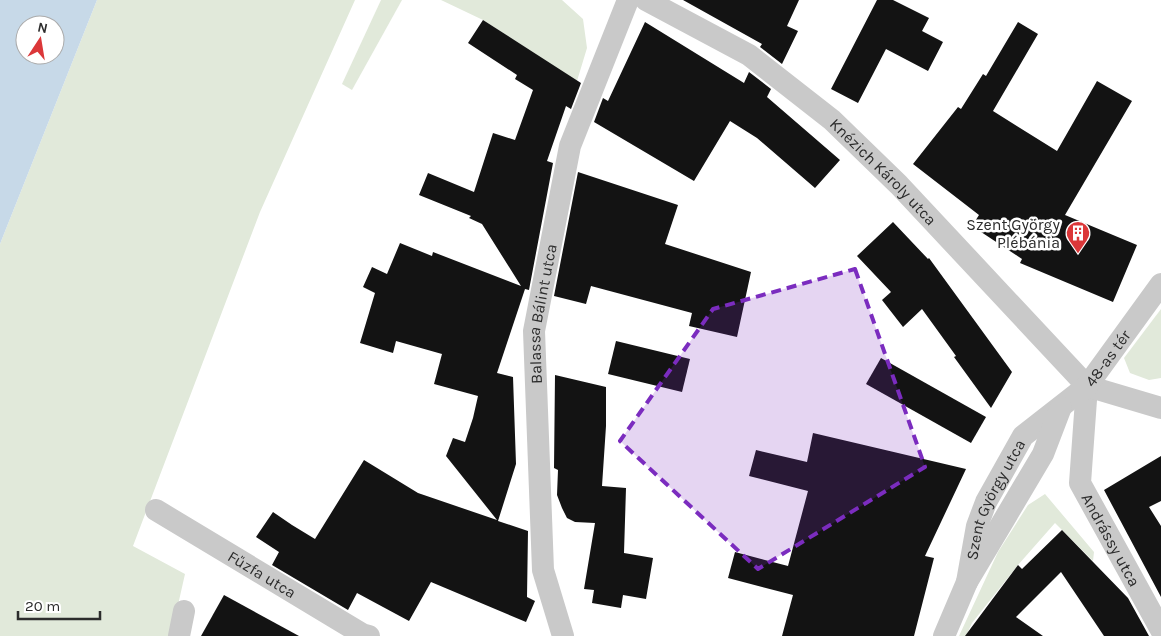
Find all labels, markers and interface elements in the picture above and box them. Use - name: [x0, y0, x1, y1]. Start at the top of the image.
- north arrow: [15, 15, 65, 65]
- text: N: [36, 18, 49, 37]
- street label: Knézich Károly utca: [826, 114, 941, 229]
- place label: Szent György Plébánia: [966, 215, 1061, 252]
- building icon: Szent György Plébánia: [1065, 220, 1091, 254]
- street label: Balassa Bálint utca: [524, 242, 560, 384]
- street label: 48-as tér: [1080, 326, 1134, 390]
- street label: Szent György utca: [962, 436, 1029, 561]
- street label: Andrássy utca: [1078, 490, 1145, 590]
- street label: Fűzfa utca: [225, 546, 300, 602]
- scale bar: [18, 588, 100, 620]
- text: 20 m: [25, 597, 60, 615]

